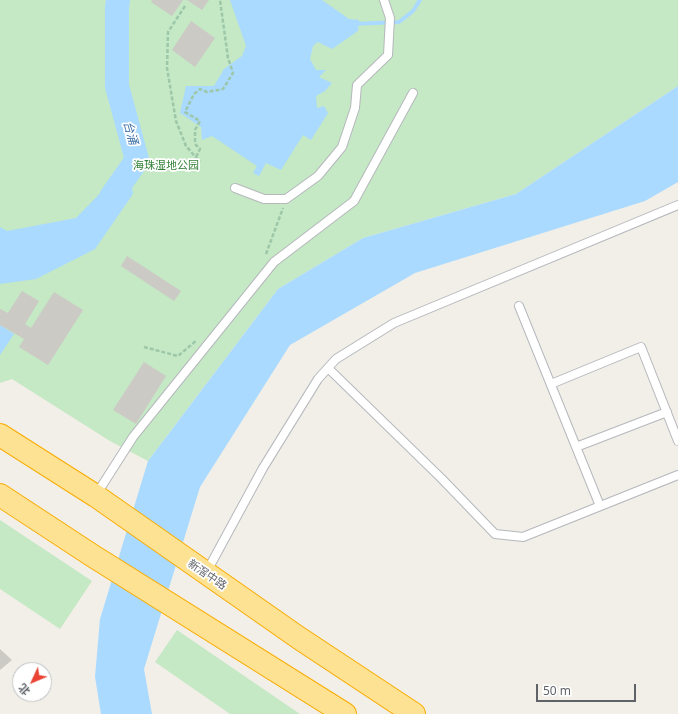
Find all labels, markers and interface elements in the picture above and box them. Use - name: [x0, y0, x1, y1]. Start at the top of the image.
- water label: 台涌: [120, 119, 140, 147]
- park label: 海珠湿地公园: [133, 159, 199, 173]
- street label: 新滘中路: [185, 557, 229, 593]
- north arrow: [12, 662, 52, 702]
- scale bar: [538, 676, 638, 702]
- text: 北: [15, 681, 33, 699]
- text: 50 m: [543, 682, 571, 699]

